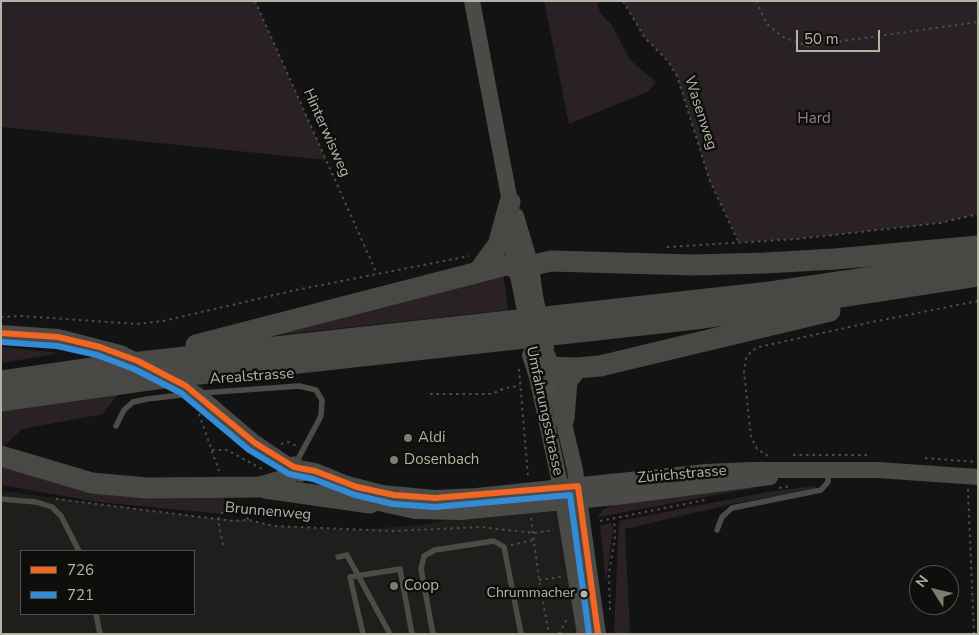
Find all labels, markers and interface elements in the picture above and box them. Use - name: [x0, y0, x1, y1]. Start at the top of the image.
- scale bar: [799, 20, 883, 52]
- text: 50 m: [804, 29, 839, 49]
- street label: Wasenweg: [680, 74, 720, 152]
- street label: Hinterwisweg: [298, 86, 354, 180]
- park label: Hard: [797, 110, 831, 128]
- street label: Umfahrungsstrasse: [522, 345, 566, 477]
- street label: Arealstrasse: [209, 365, 295, 389]
- place label: Aldi: [418, 429, 446, 447]
- marker: Aldi: [402, 432, 414, 444]
- place label: Dosenbach: [404, 451, 479, 469]
- marker: Dosenbach: [388, 454, 400, 466]
- street label: Zürichstrasse: [637, 462, 727, 488]
- street label: Brunnenweg: [224, 499, 312, 525]
- legend: [20, 550, 195, 615]
- text: 726: [67, 560, 94, 580]
- north arrow: [909, 565, 959, 615]
- text: N: [911, 572, 933, 591]
- place label: Coop: [404, 577, 439, 595]
- marker: Coop: [388, 580, 400, 592]
- text: 721: [67, 585, 94, 605]
- place label: Chrummacher: [486, 586, 575, 602]
- marker: Chrummacher: [579, 589, 589, 599]

